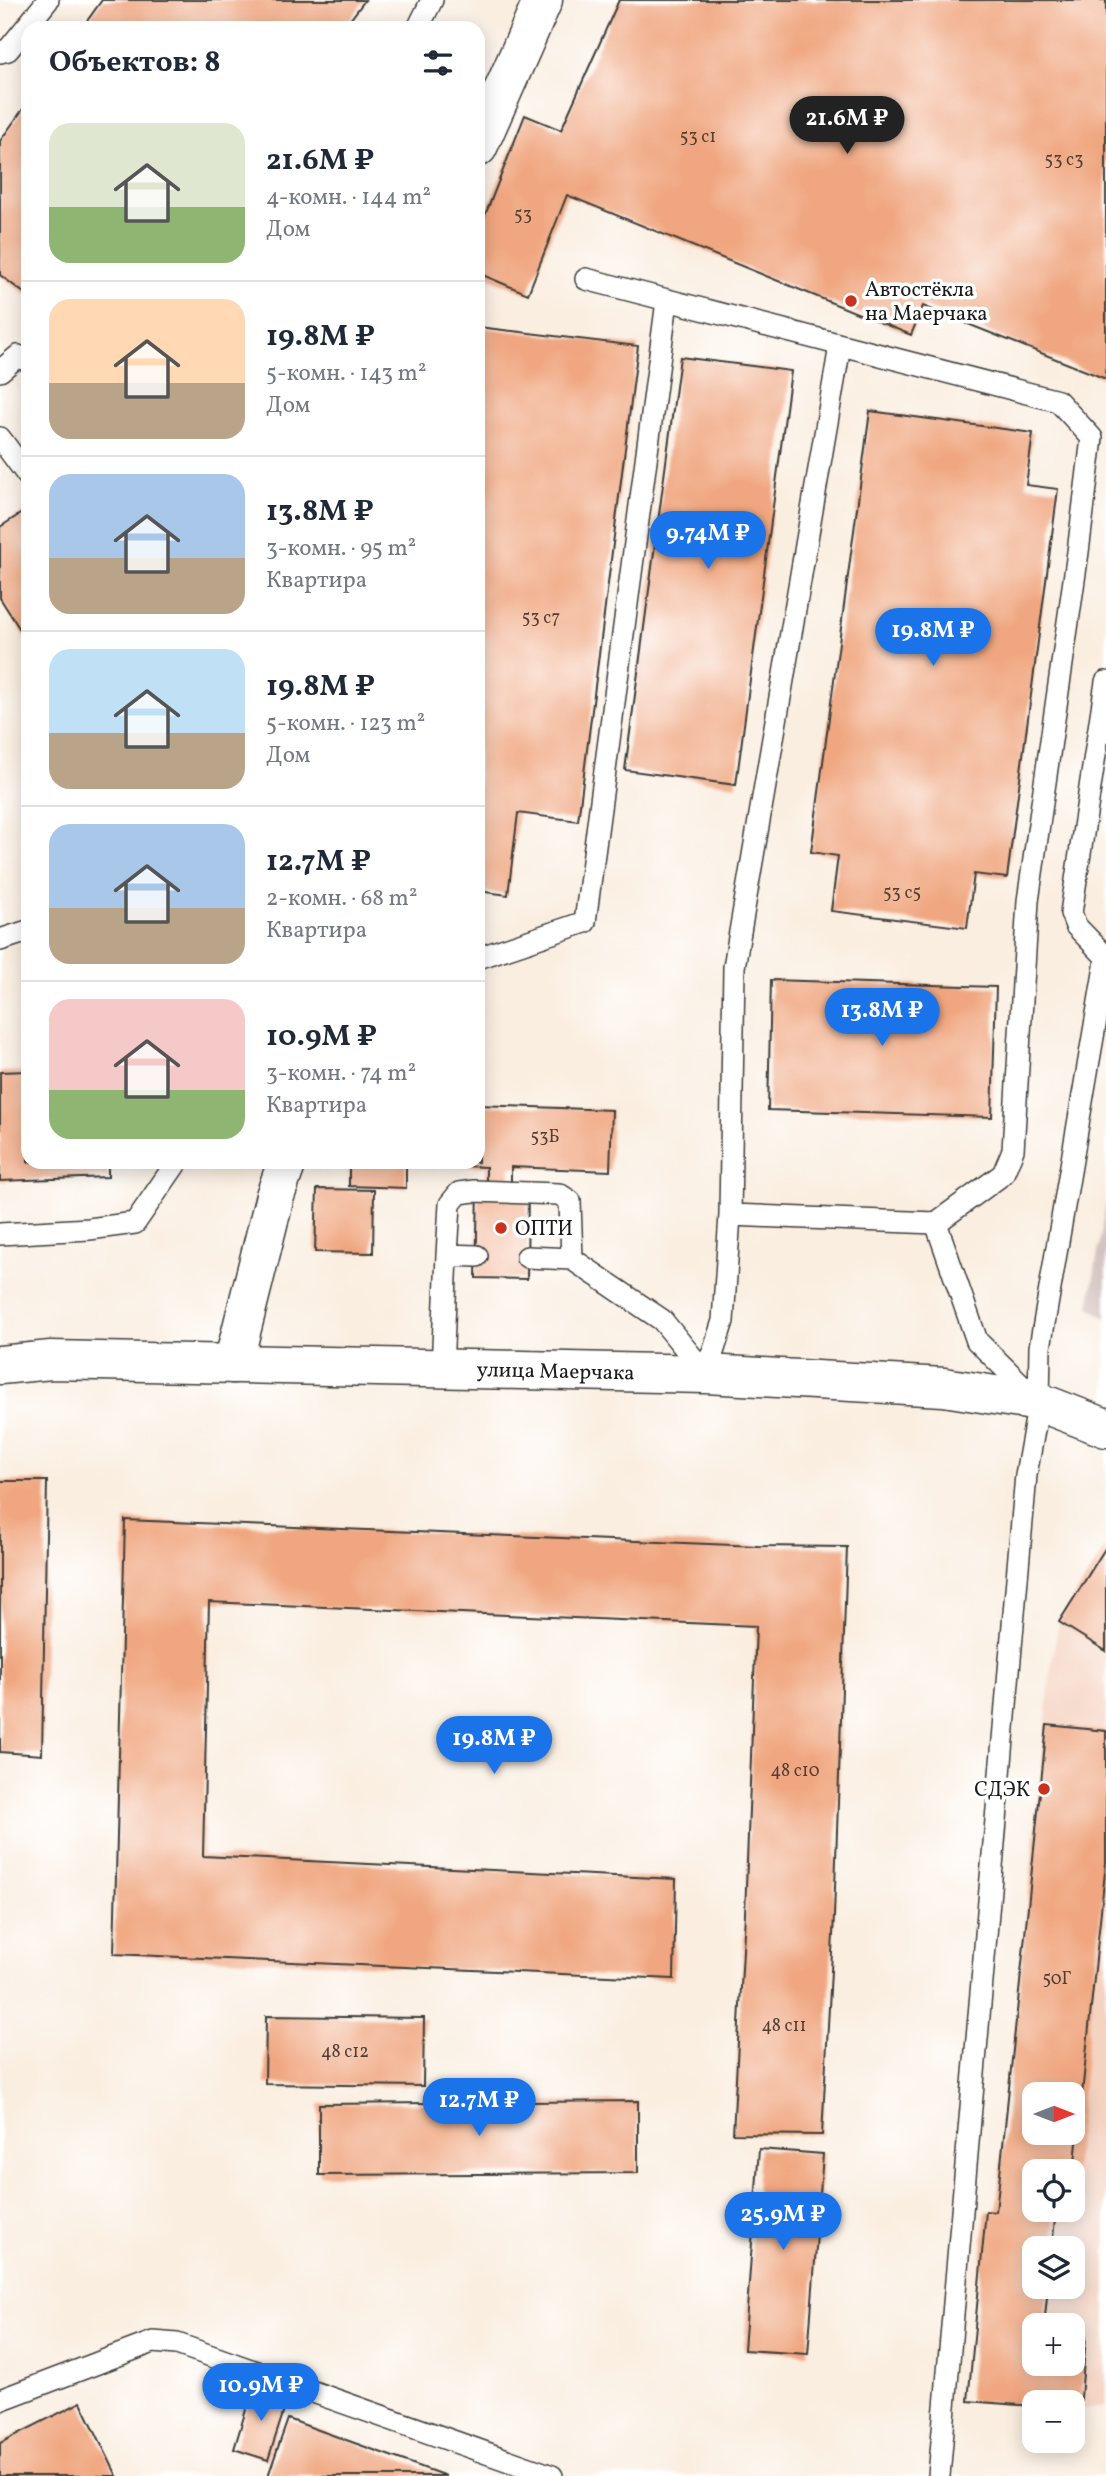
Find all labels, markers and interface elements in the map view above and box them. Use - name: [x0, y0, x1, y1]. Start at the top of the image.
- text: Объектов: 8: [49, 42, 221, 84]
- icon: filters: [419, 44, 457, 82]
- pin: 21.6M ₽: [782, 96, 912, 156]
- text: 21.6M ₽: [806, 103, 888, 135]
- house number: 53 с1: [680, 125, 716, 150]
- text: 21.6M ₽: [266, 140, 374, 182]
- house number: 53 с3: [1045, 148, 1083, 173]
- icon: home: [105, 151, 189, 235]
- text: 4-комн. · 144 m²: [266, 182, 431, 214]
- house number: 53: [514, 203, 532, 228]
- text: Дом: [266, 214, 310, 246]
- place label: Автостёкла на Маерчака: [865, 276, 988, 329]
- marker: Автостёкла на Маерчака: [843, 293, 859, 309]
- text: 19.8M ₽: [266, 316, 375, 358]
- icon: home: [105, 327, 189, 411]
- text: 5-комн. · 143 m²: [266, 358, 426, 390]
- text: Дом: [266, 390, 310, 422]
- text: 13.8M ₽: [266, 491, 374, 533]
- icon: home: [105, 502, 189, 586]
- pin: 9.74M ₽: [643, 512, 773, 571]
- text: 9.74M ₽: [666, 518, 750, 550]
- text: 3-комн. · 95 m²: [266, 533, 416, 565]
- text: Квартира: [266, 565, 367, 597]
- house number: 53 с7: [522, 606, 560, 631]
- pin: 19.8M ₽: [868, 608, 998, 668]
- text: 19.8M ₽: [891, 615, 975, 647]
- text: 19.8M ₽: [266, 666, 375, 708]
- icon: home: [105, 677, 189, 761]
- text: 5-комн. · 123 m²: [266, 708, 425, 740]
- text: Дом: [266, 740, 310, 772]
- text: 12.7M ₽: [266, 841, 371, 883]
- icon: home: [105, 852, 189, 936]
- house number: 53 с5: [883, 881, 921, 906]
- text: 2-комн. · 68 m²: [266, 883, 417, 915]
- text: Квартира: [266, 915, 367, 947]
- pin: 13.8M ₽: [817, 988, 947, 1048]
- text: 13.8M ₽: [841, 995, 923, 1027]
- text: 10.9M ₽: [266, 1016, 377, 1058]
- icon: home: [105, 1027, 189, 1111]
- text: 3-комн. · 74 m²: [266, 1058, 416, 1090]
- text: Квартира: [266, 1090, 367, 1122]
- house number: 53Б: [531, 1125, 559, 1150]
- place label: ОПТИ: [515, 1215, 573, 1244]
- marker: ОПТИ: [493, 1220, 509, 1236]
- street label: улица Маерчака: [476, 1356, 635, 1388]
- pin: 19.8M ₽: [429, 1716, 559, 1776]
- text: 19.8M ₽: [452, 1723, 536, 1755]
- house number: 48 с10: [771, 1759, 820, 1784]
- place label: СДЭК: [974, 1776, 1030, 1805]
- marker: СДЭК: [1036, 1781, 1052, 1797]
- house number: 50Г: [1042, 1967, 1072, 1992]
- house number: 48 с11: [761, 2014, 807, 2039]
- house number: 48 с12: [321, 2040, 369, 2065]
- pin: 12.7M ₽: [414, 2078, 544, 2138]
- north arrow: [1022, 2082, 1085, 2146]
- map controls: [1022, 2082, 1085, 2453]
- text: 12.7M ₽: [439, 2085, 519, 2117]
- button: locate: [1022, 2159, 1085, 2222]
- pin: 25.9M ₽: [718, 2192, 848, 2252]
- text: 25.9M ₽: [741, 2199, 825, 2231]
- button: layers: [1022, 2236, 1085, 2299]
- button: +: [1022, 2313, 1085, 2376]
- pin: 10.9M ₽: [196, 2364, 326, 2423]
- text: 10.9M ₽: [218, 2370, 304, 2402]
- button: −: [1022, 2390, 1085, 2453]

